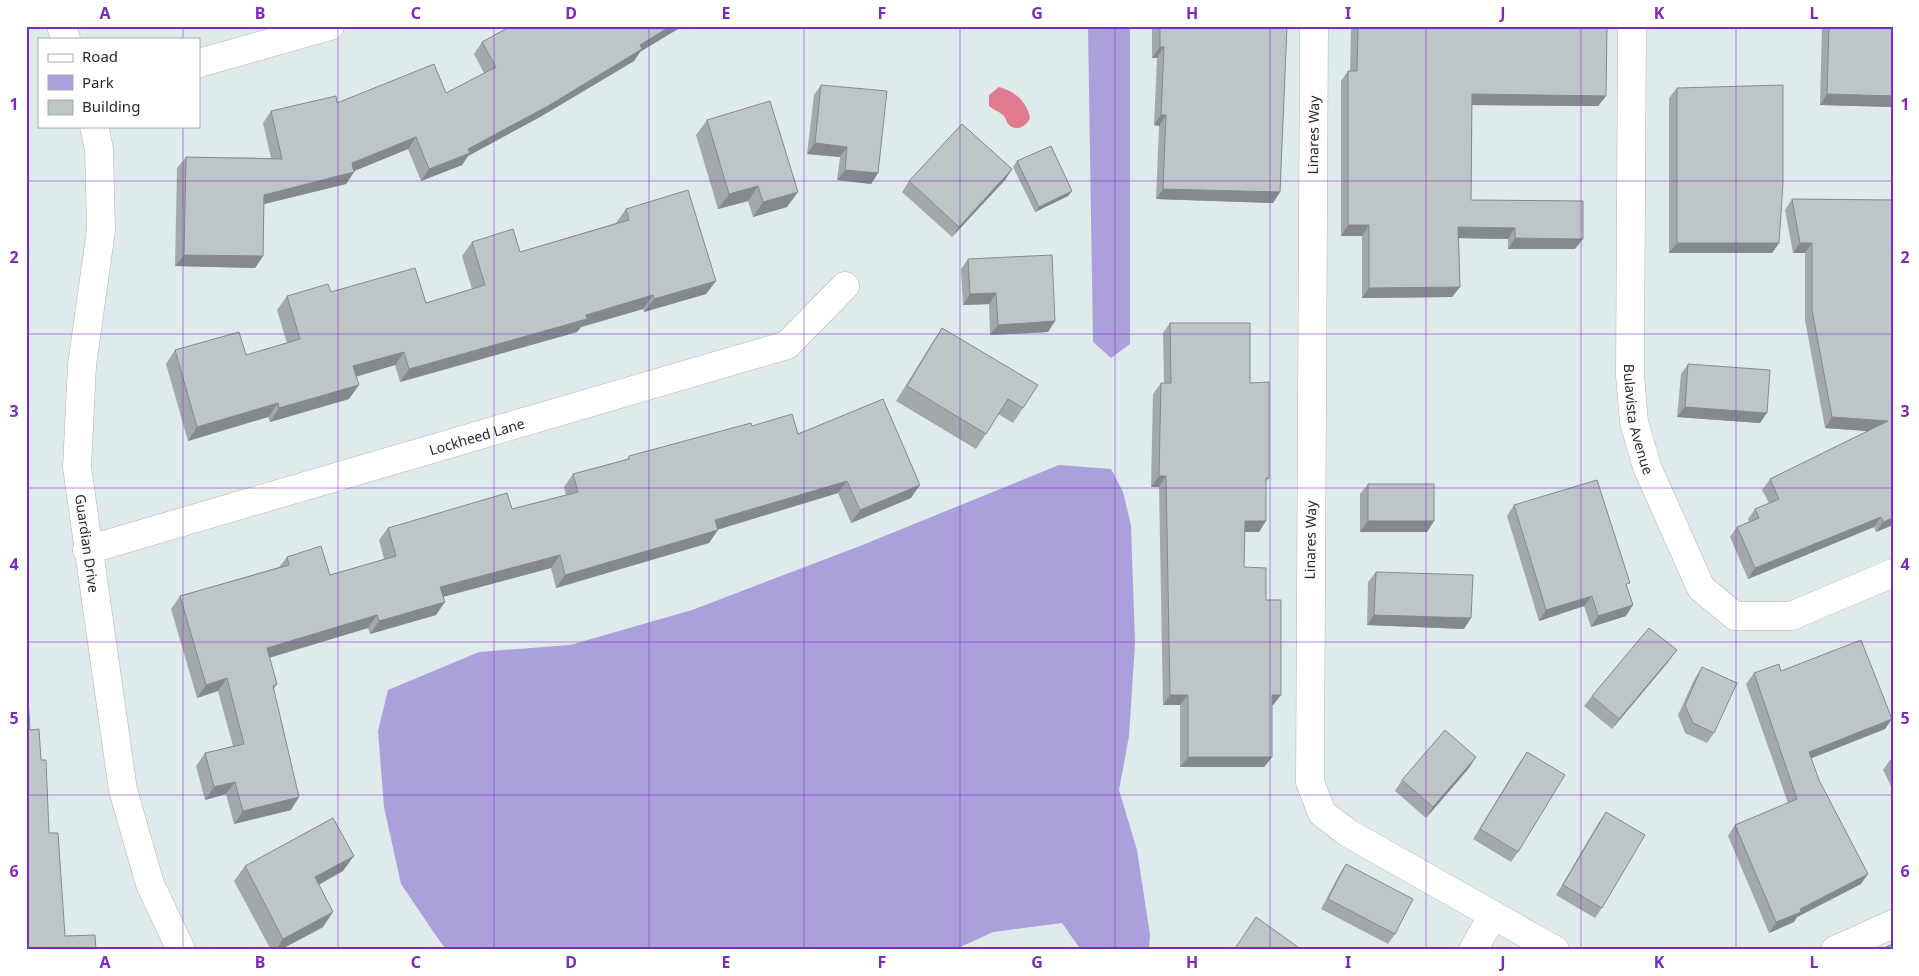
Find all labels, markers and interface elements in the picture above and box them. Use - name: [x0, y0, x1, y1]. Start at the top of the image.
- text: A: [99, 2, 111, 24]
- text: B: [255, 2, 265, 24]
- text: C: [411, 2, 421, 24]
- text: D: [565, 2, 577, 24]
- text: E: [722, 2, 731, 24]
- text: F: [878, 2, 886, 24]
- text: G: [1031, 2, 1043, 24]
- text: H: [1186, 2, 1198, 24]
- text: I: [1345, 2, 1351, 24]
- text: J: [1498, 2, 1506, 24]
- text: K: [1654, 2, 1665, 24]
- text: L: [1810, 2, 1819, 24]
- legend: [38, 38, 200, 128]
- text: Road: [82, 46, 118, 66]
- text: Park: [82, 72, 114, 92]
- text: 1: [9, 93, 19, 115]
- text: 1: [1900, 93, 1910, 115]
- street label: Linares Way: [1303, 95, 1323, 175]
- text: Building: [82, 96, 140, 116]
- text: 2: [9, 246, 19, 268]
- text: 2: [1900, 246, 1910, 268]
- street label: Bulavista Avenue: [1620, 364, 1659, 478]
- text: 3: [9, 400, 19, 422]
- text: 3: [1900, 400, 1910, 422]
- street label: Lockheed Lane: [427, 413, 527, 459]
- street label: Guardian Drive: [71, 493, 104, 594]
- street label: Linares Way: [1300, 500, 1320, 580]
- text: 4: [9, 553, 19, 575]
- text: 4: [1900, 553, 1910, 575]
- text: 5: [9, 707, 19, 729]
- text: 5: [1900, 707, 1910, 729]
- text: 6: [9, 860, 19, 882]
- text: 6: [1900, 860, 1910, 882]
- text: A: [99, 951, 111, 973]
- text: B: [255, 951, 265, 973]
- text: C: [411, 951, 421, 973]
- text: D: [565, 951, 577, 973]
- text: E: [722, 951, 731, 973]
- text: F: [878, 951, 886, 973]
- text: G: [1031, 951, 1043, 973]
- text: H: [1186, 951, 1198, 973]
- text: I: [1345, 951, 1351, 973]
- text: J: [1498, 951, 1506, 973]
- text: K: [1654, 951, 1665, 973]
- text: L: [1810, 951, 1819, 973]

